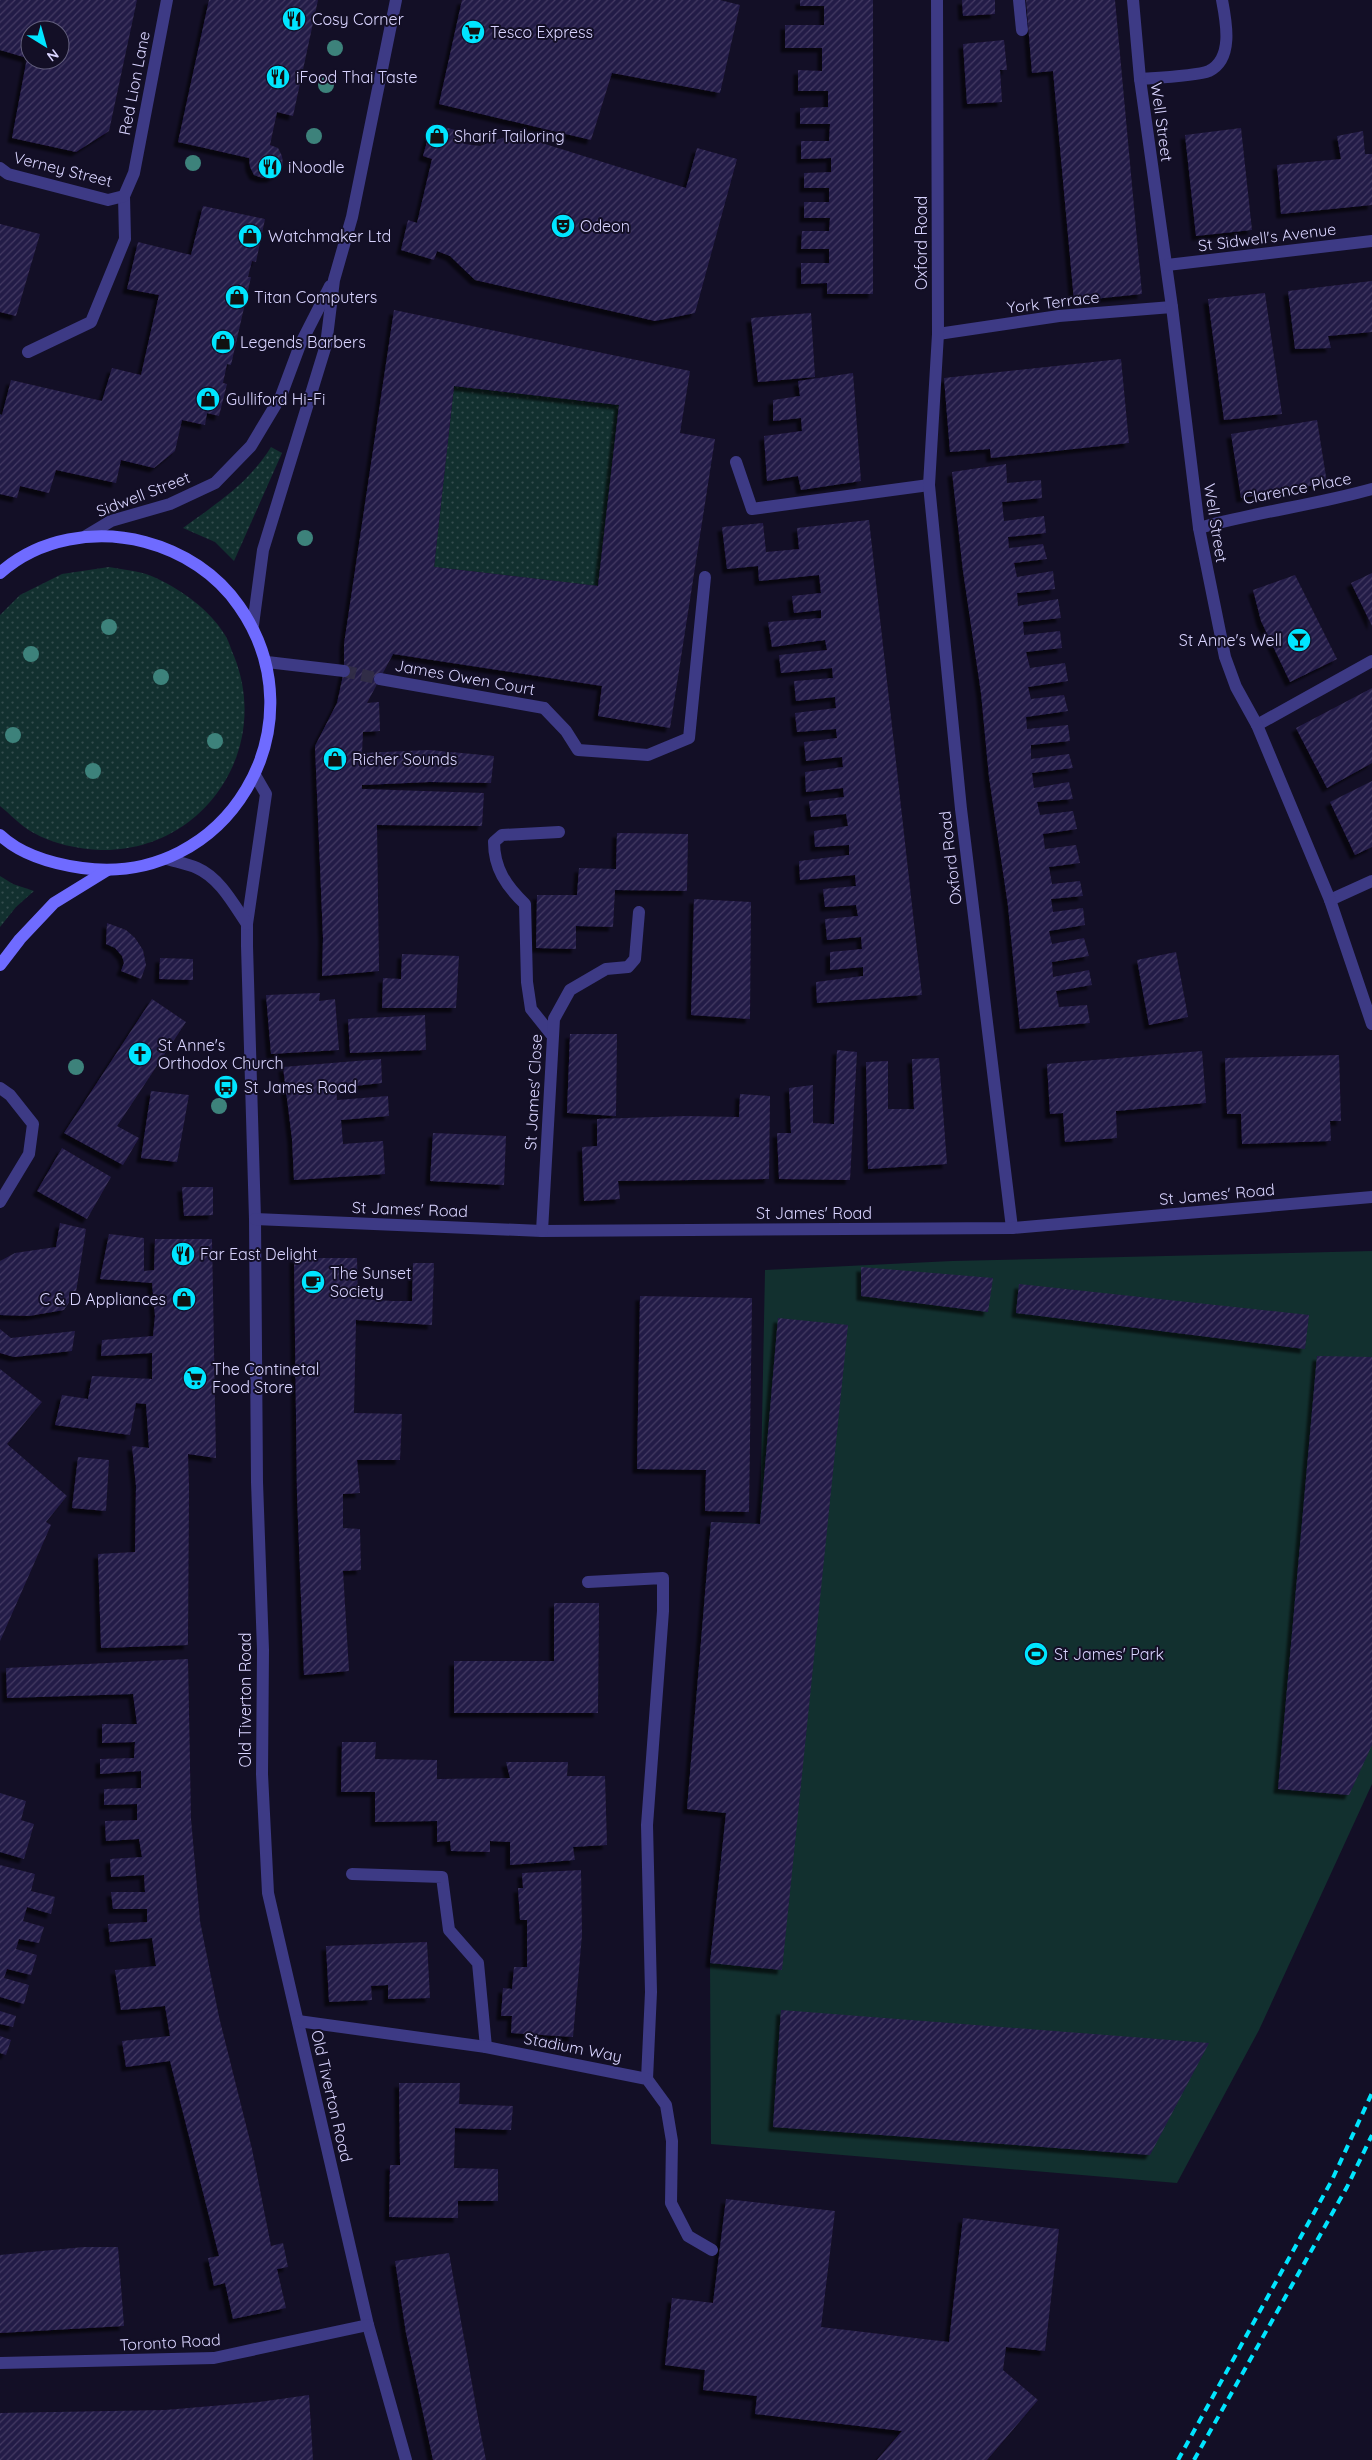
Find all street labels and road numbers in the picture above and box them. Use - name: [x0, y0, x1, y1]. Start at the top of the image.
- street label: Red Lion Lane: [114, 29, 154, 137]
- street label: Well Street: [1147, 81, 1177, 163]
- street label: Verney Street: [12, 147, 114, 191]
- street label: Oxford Road: [911, 196, 931, 290]
- street label: St Sidwell's Avenue: [1197, 219, 1337, 255]
- street label: York Terrace: [1006, 286, 1100, 318]
- street label: Sidwell Street: [93, 467, 193, 521]
- street label: Clarence Place: [1241, 468, 1353, 508]
- street label: Well Street: [1200, 482, 1232, 564]
- street label: James Owen Court: [393, 655, 537, 699]
- street label: Oxford Road: [934, 810, 966, 906]
- street label: St James' Close: [520, 1033, 546, 1151]
- street label: St James' Road: [1158, 1179, 1276, 1209]
- street label: St James' Road: [352, 1197, 468, 1221]
- street label: St James' Road: [756, 1203, 872, 1223]
- street label: Old Tiverton Road: [235, 1633, 255, 1767]
- street label: Old Tiverton Road: [307, 2028, 357, 2164]
- street label: Stadium Way: [522, 2028, 624, 2066]
- street label: Toronto Road: [119, 2329, 221, 2355]

